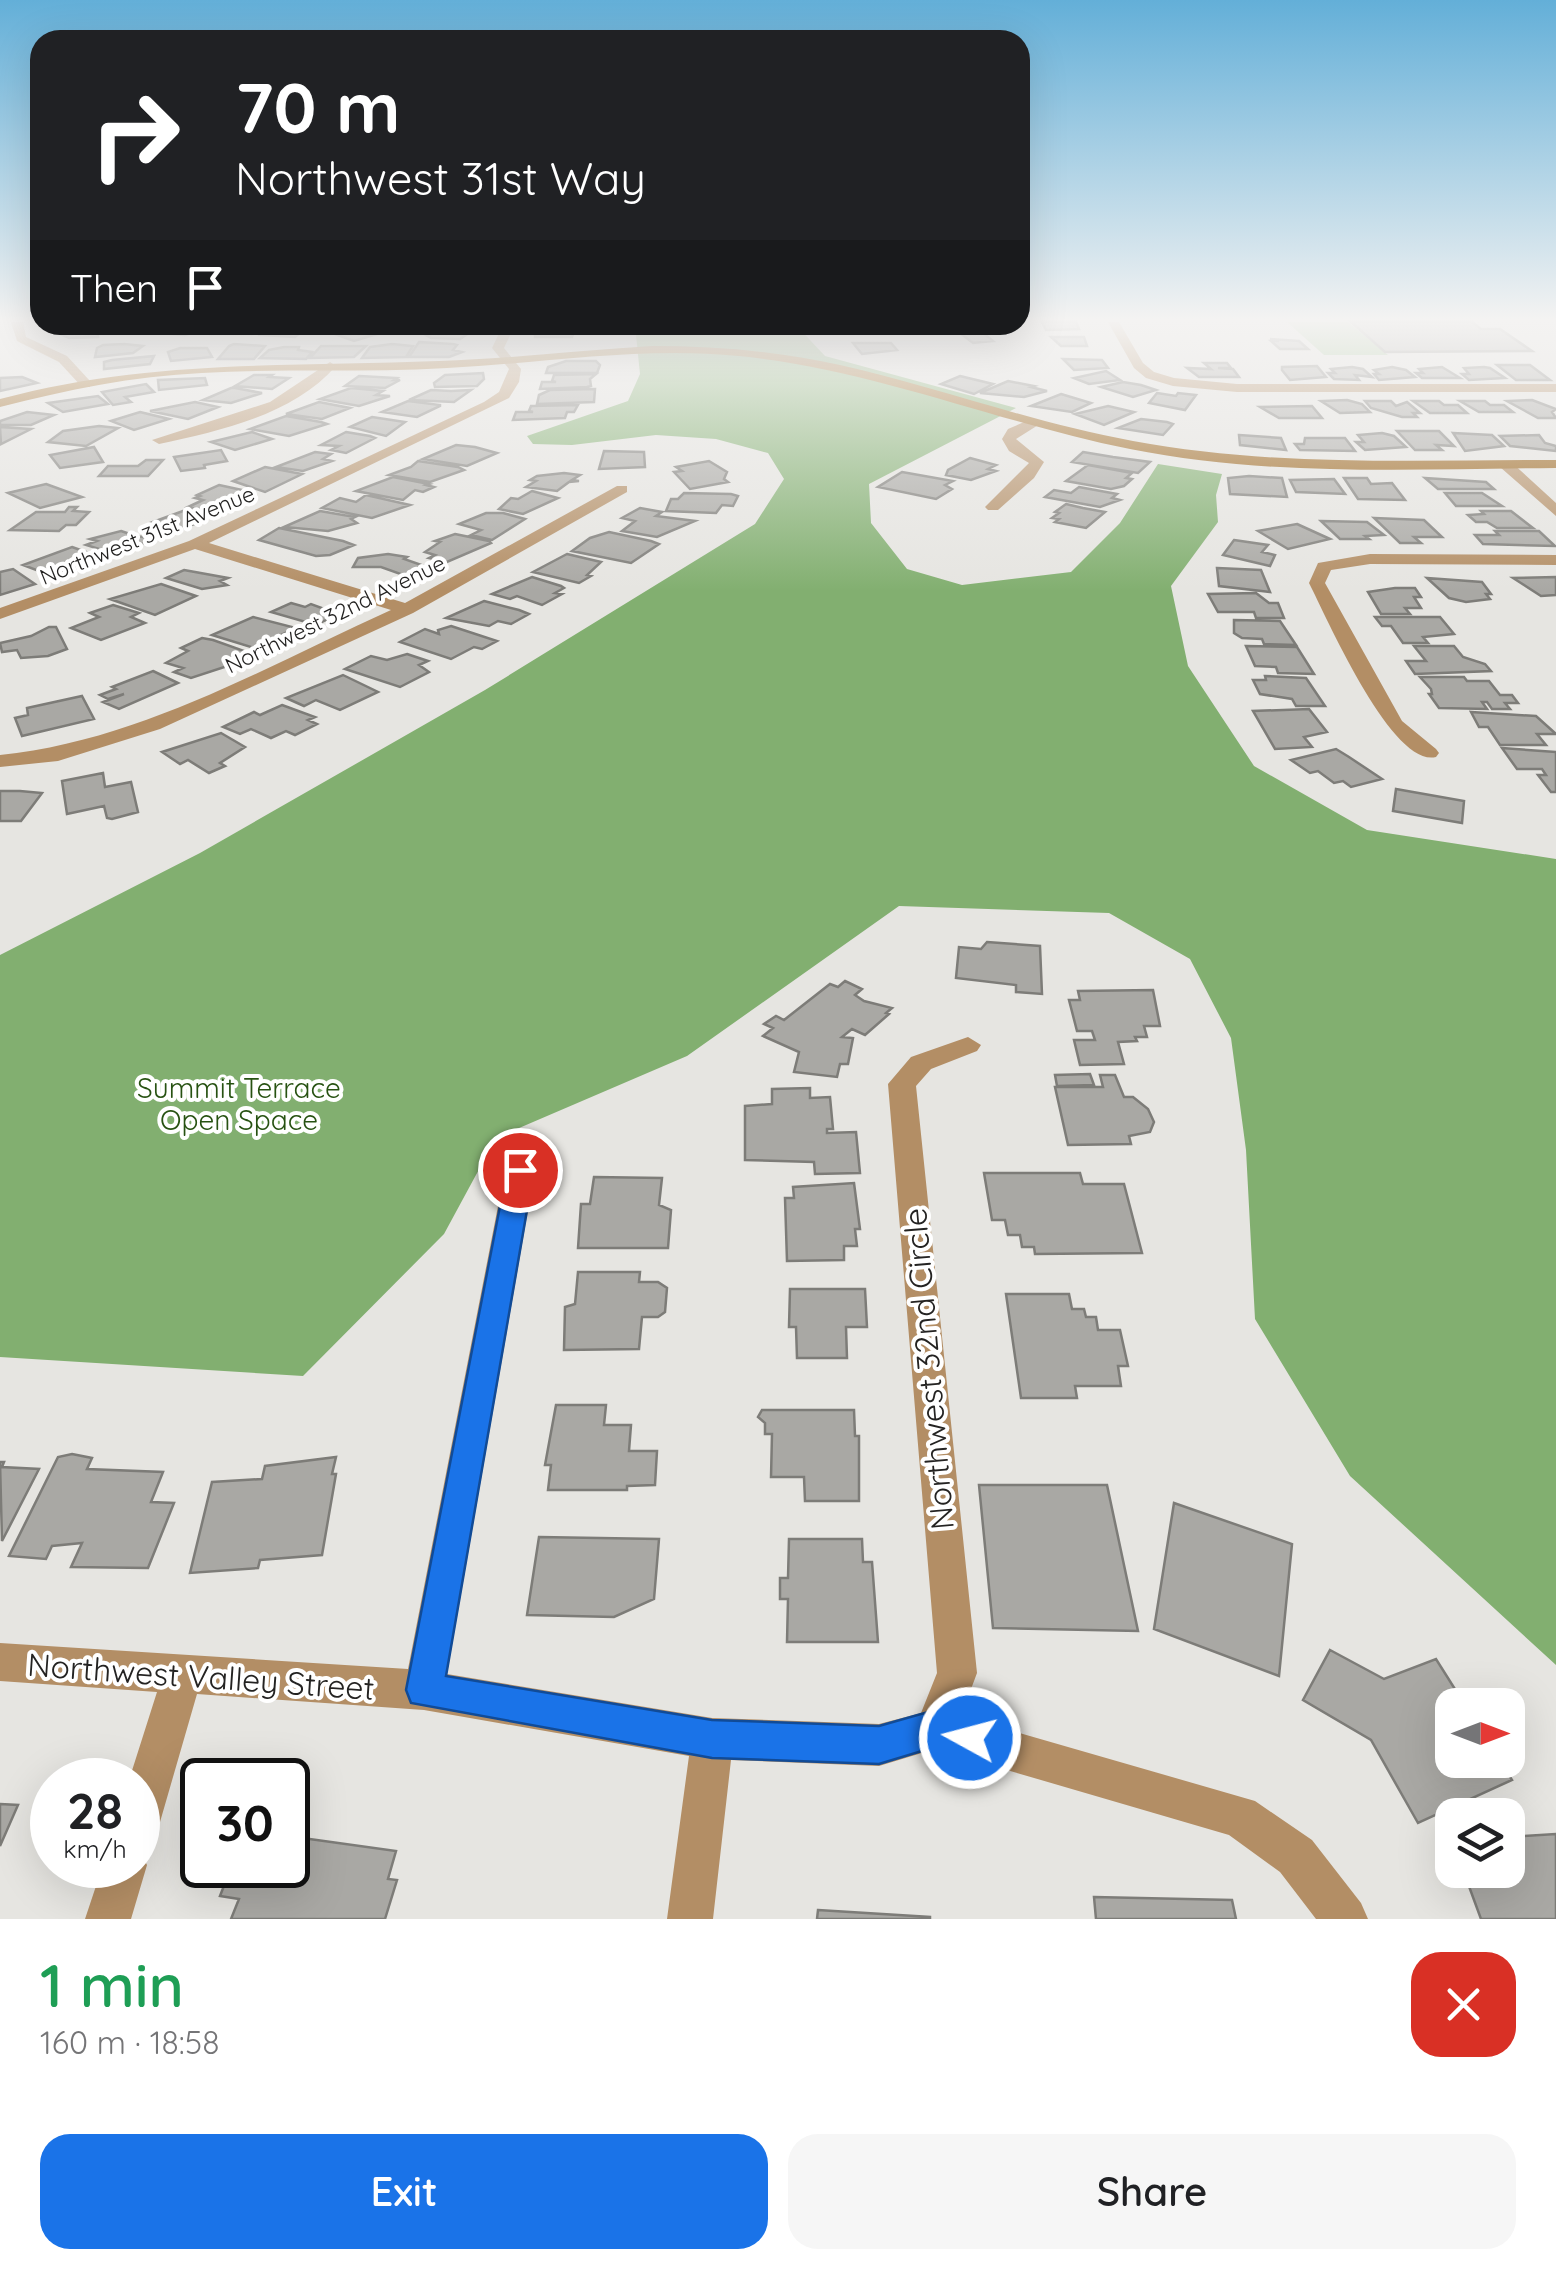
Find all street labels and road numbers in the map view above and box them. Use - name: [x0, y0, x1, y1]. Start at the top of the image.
- street label: Northwest 31st Avenue: [36, 479, 258, 591]
- street label: Northwest 32nd Avenue: [220, 548, 450, 680]
- street label: Northwest 32nd Circle: [894, 1206, 962, 1532]
- street label: Northwest Valley Street: [26, 1644, 376, 1708]

